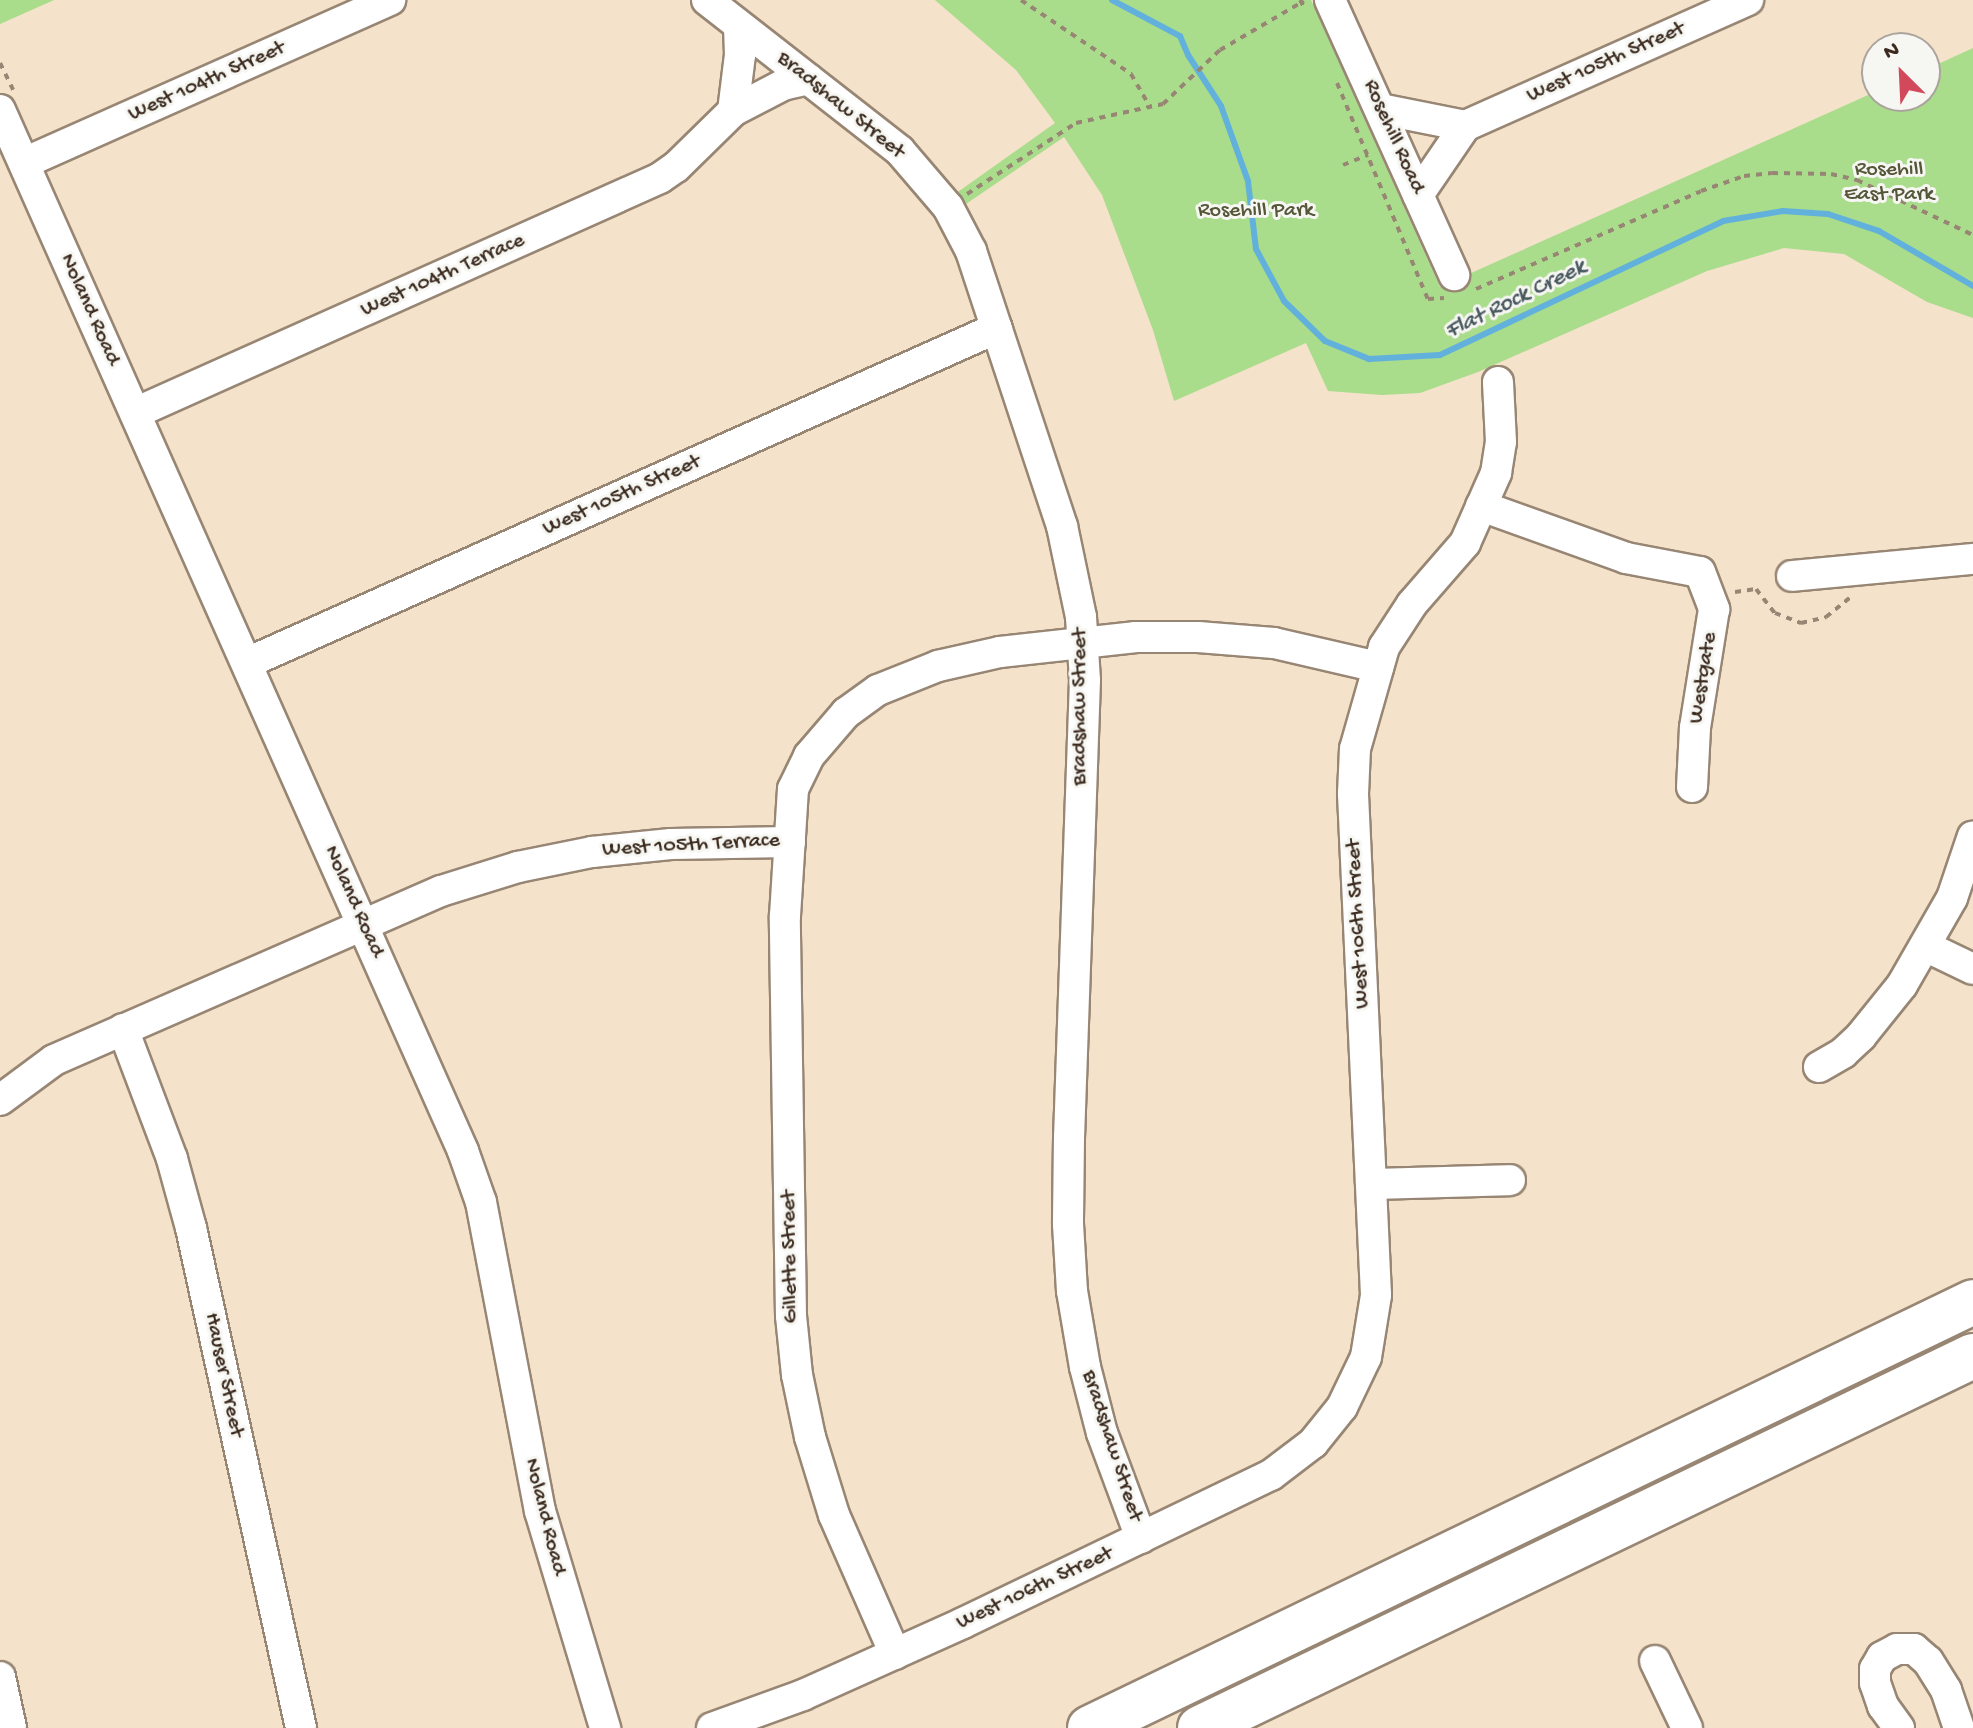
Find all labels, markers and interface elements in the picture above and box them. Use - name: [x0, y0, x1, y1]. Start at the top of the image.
- street label: West 105th Street: [1523, 16, 1689, 110]
- north arrow: [1861, 32, 1941, 112]
- street label: West 104th Street: [125, 36, 289, 128]
- text: N: [1880, 37, 1904, 67]
- street label: Bradshaw Street: [771, 46, 909, 166]
- street label: Rosehill Road: [1356, 76, 1430, 198]
- park label: Rosehill East Park: [1844, 157, 1934, 208]
- park label: Rosehill Park: [1198, 199, 1314, 225]
- street label: West 104th Terrace: [357, 228, 529, 324]
- street label: Noland Road: [53, 250, 125, 370]
- water label: Flat Rock Creek: [1441, 254, 1591, 346]
- street label: West 105th Street: [539, 449, 705, 543]
- street label: Bradshaw Street: [1068, 628, 1094, 786]
- street label: Westgate: [1684, 630, 1724, 726]
- street label: West 105th Terrace: [602, 828, 780, 864]
- street label: West 106th Street: [1341, 839, 1377, 1009]
- street label: Noland Road: [317, 842, 389, 962]
- street label: Gillette Street: [777, 1190, 805, 1324]
- street label: Hauser Street: [197, 1311, 249, 1439]
- street label: Bradshaw Street: [1074, 1367, 1148, 1525]
- street label: Noland Road: [517, 1456, 571, 1578]
- street label: West 106th Street: [953, 1541, 1117, 1637]

